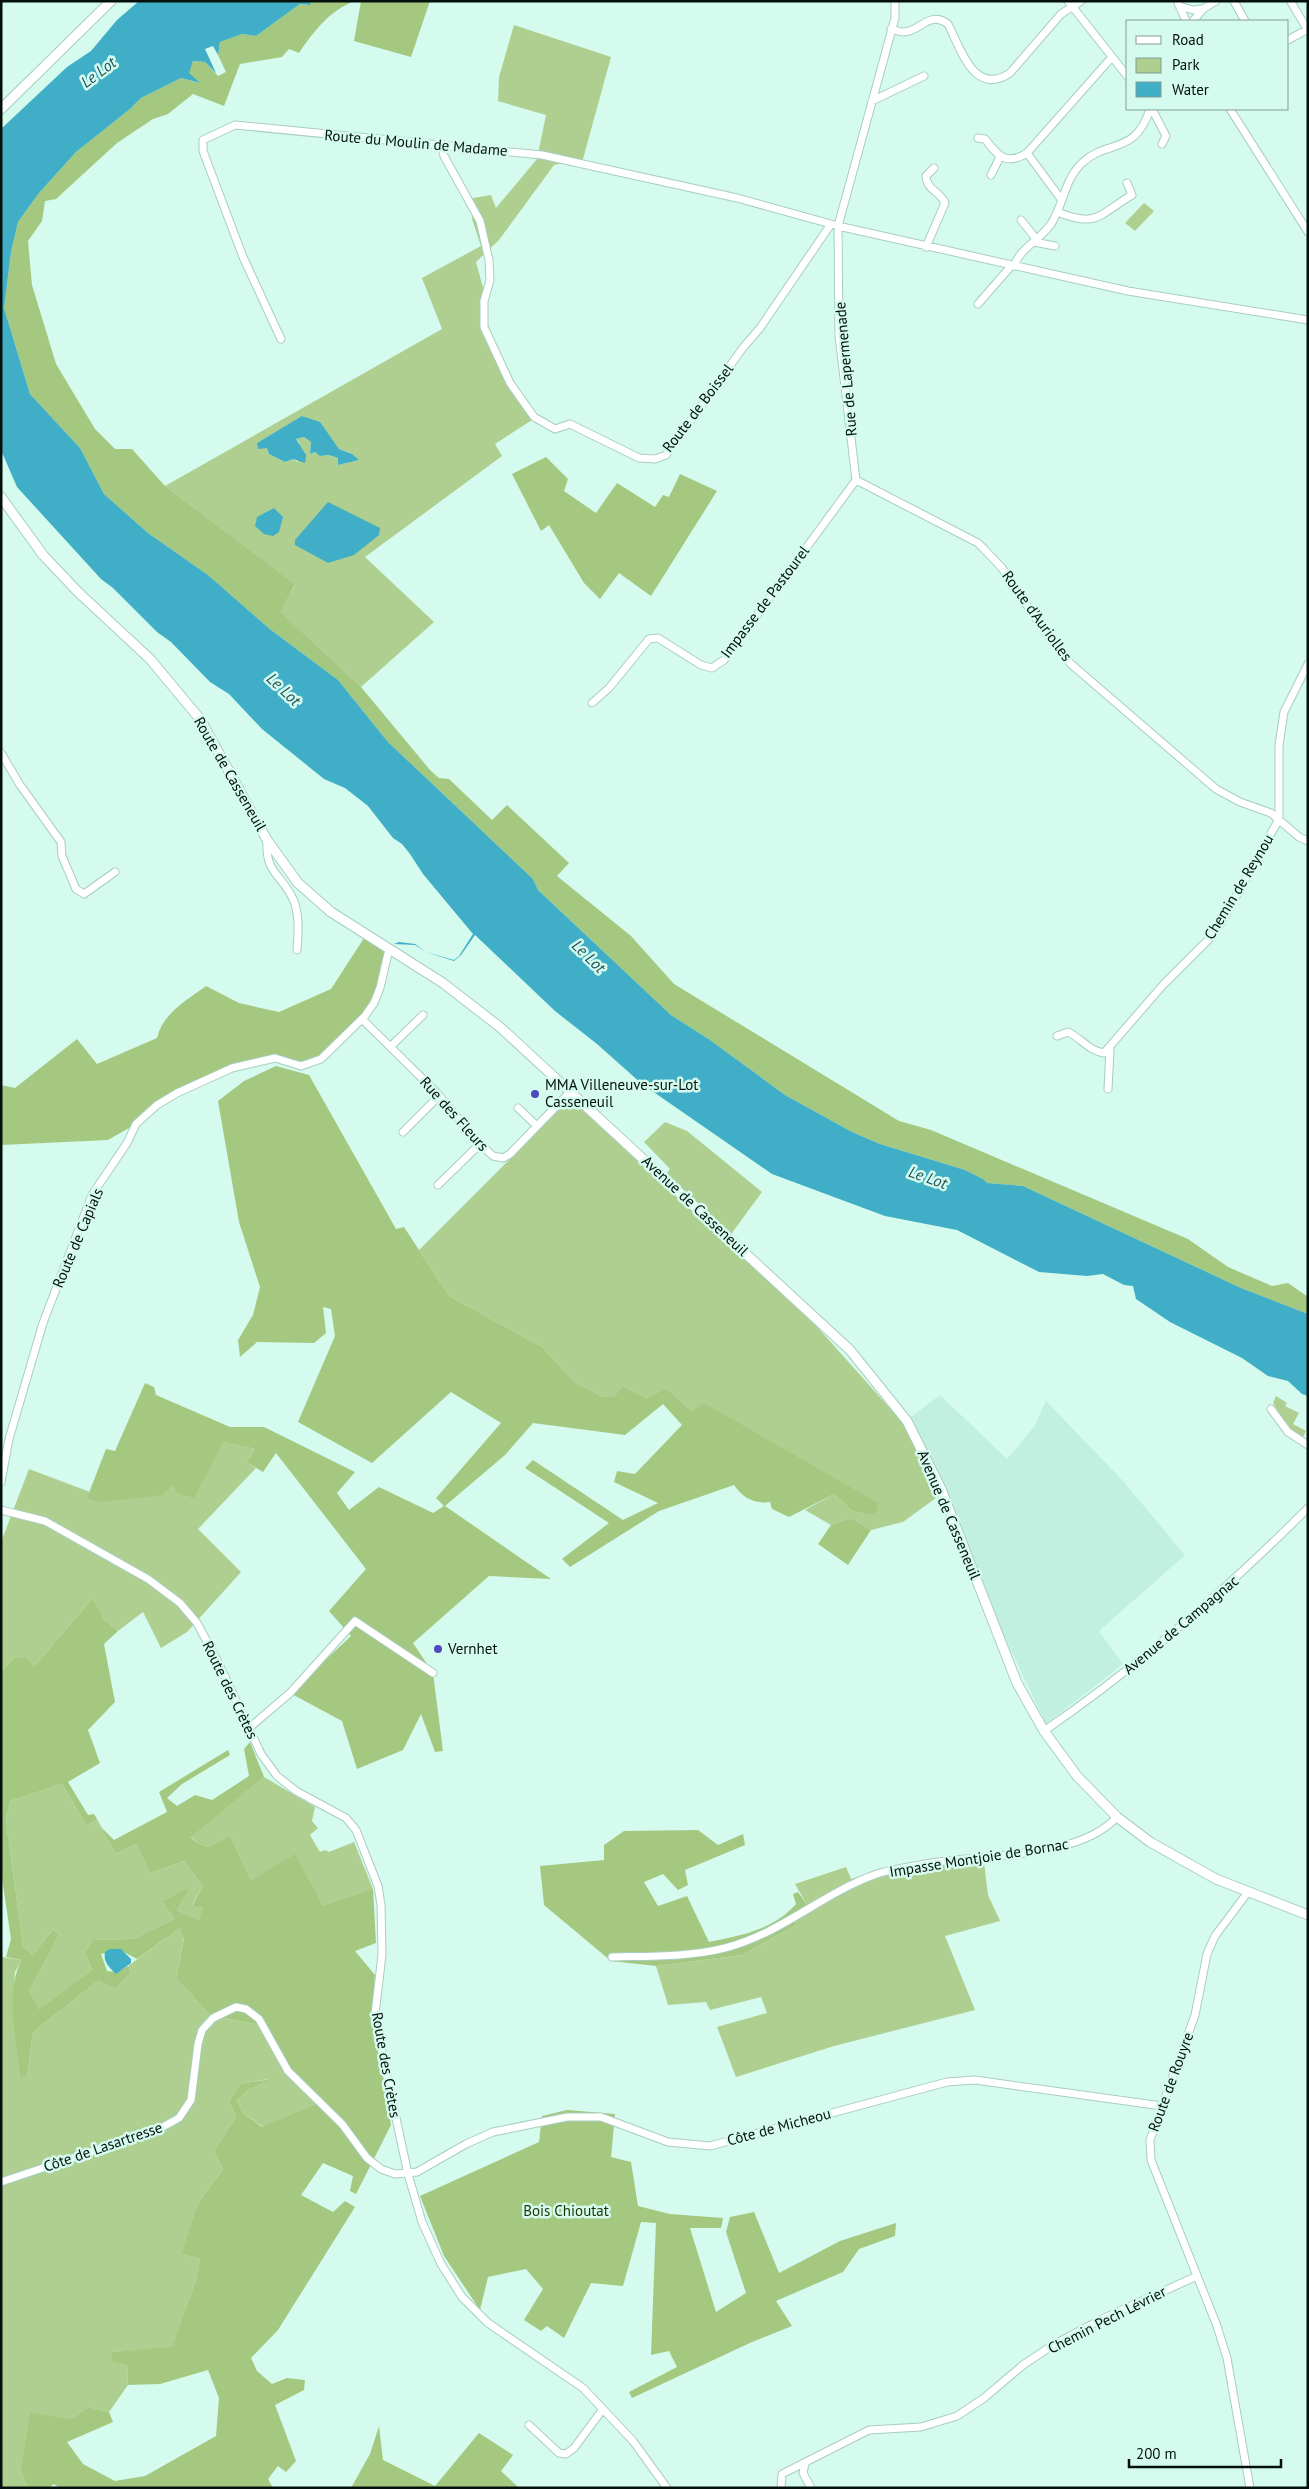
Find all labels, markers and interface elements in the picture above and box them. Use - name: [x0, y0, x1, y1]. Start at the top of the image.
- legend: [1126, 20, 1289, 110]
- text: Road: [1172, 30, 1204, 49]
- water label: Le Lot: [76, 52, 121, 92]
- text: Park: [1172, 55, 1200, 74]
- text: Water: [1172, 80, 1209, 99]
- street label: Route du Moulin de Madame: [324, 125, 508, 160]
- street label: Rue de Lapermenade: [830, 301, 861, 437]
- street label: Route de Boissel: [658, 359, 737, 456]
- street label: Impasse de Pastourel: [716, 541, 813, 662]
- street label: Route d'Auriolles: [998, 567, 1077, 665]
- water label: Le Lot: [263, 668, 306, 710]
- street label: Route de Casseneuil: [190, 713, 271, 835]
- street label: Chemin de Reynou: [1200, 831, 1277, 943]
- water label: Le Lot: [568, 935, 611, 978]
- street label: Rue des Fleurs: [416, 1072, 493, 1155]
- place label: MMA Villeneuve-sur-Lot Casseneuil: [545, 1075, 698, 1111]
- marker: MMA Villeneuve-sur-Lot Casseneuil: [529, 1088, 541, 1100]
- street label: Avenue de Casseneuil: [638, 1151, 753, 1260]
- water label: Le Lot: [906, 1161, 951, 1193]
- street label: Route de Capials: [48, 1185, 107, 1291]
- street label: Avenue de Casseneuil: [914, 1447, 986, 1583]
- street label: Avenue de Campagnac: [1119, 1571, 1242, 1678]
- street label: Route des Crètes: [199, 1638, 262, 1742]
- place label: Vernhet: [447, 1639, 498, 1658]
- marker: Vernhet: [432, 1643, 444, 1655]
- street label: Impasse Montjoie de Bornac: [888, 1834, 1070, 1881]
- street label: Route des Crètes: [368, 2011, 405, 2119]
- street label: Route de Rouyre: [1144, 2029, 1197, 2134]
- street label: Côte de Micheou: [725, 2104, 833, 2150]
- street label: Côte de Lasartresse: [41, 2117, 165, 2176]
- park label: Bois Chioutat: [523, 2201, 609, 2220]
- street label: Chemin Pech Lévrier: [1044, 2282, 1169, 2358]
- scale bar: [1129, 2436, 1282, 2468]
- text: 200 m: [1136, 2444, 1177, 2463]

